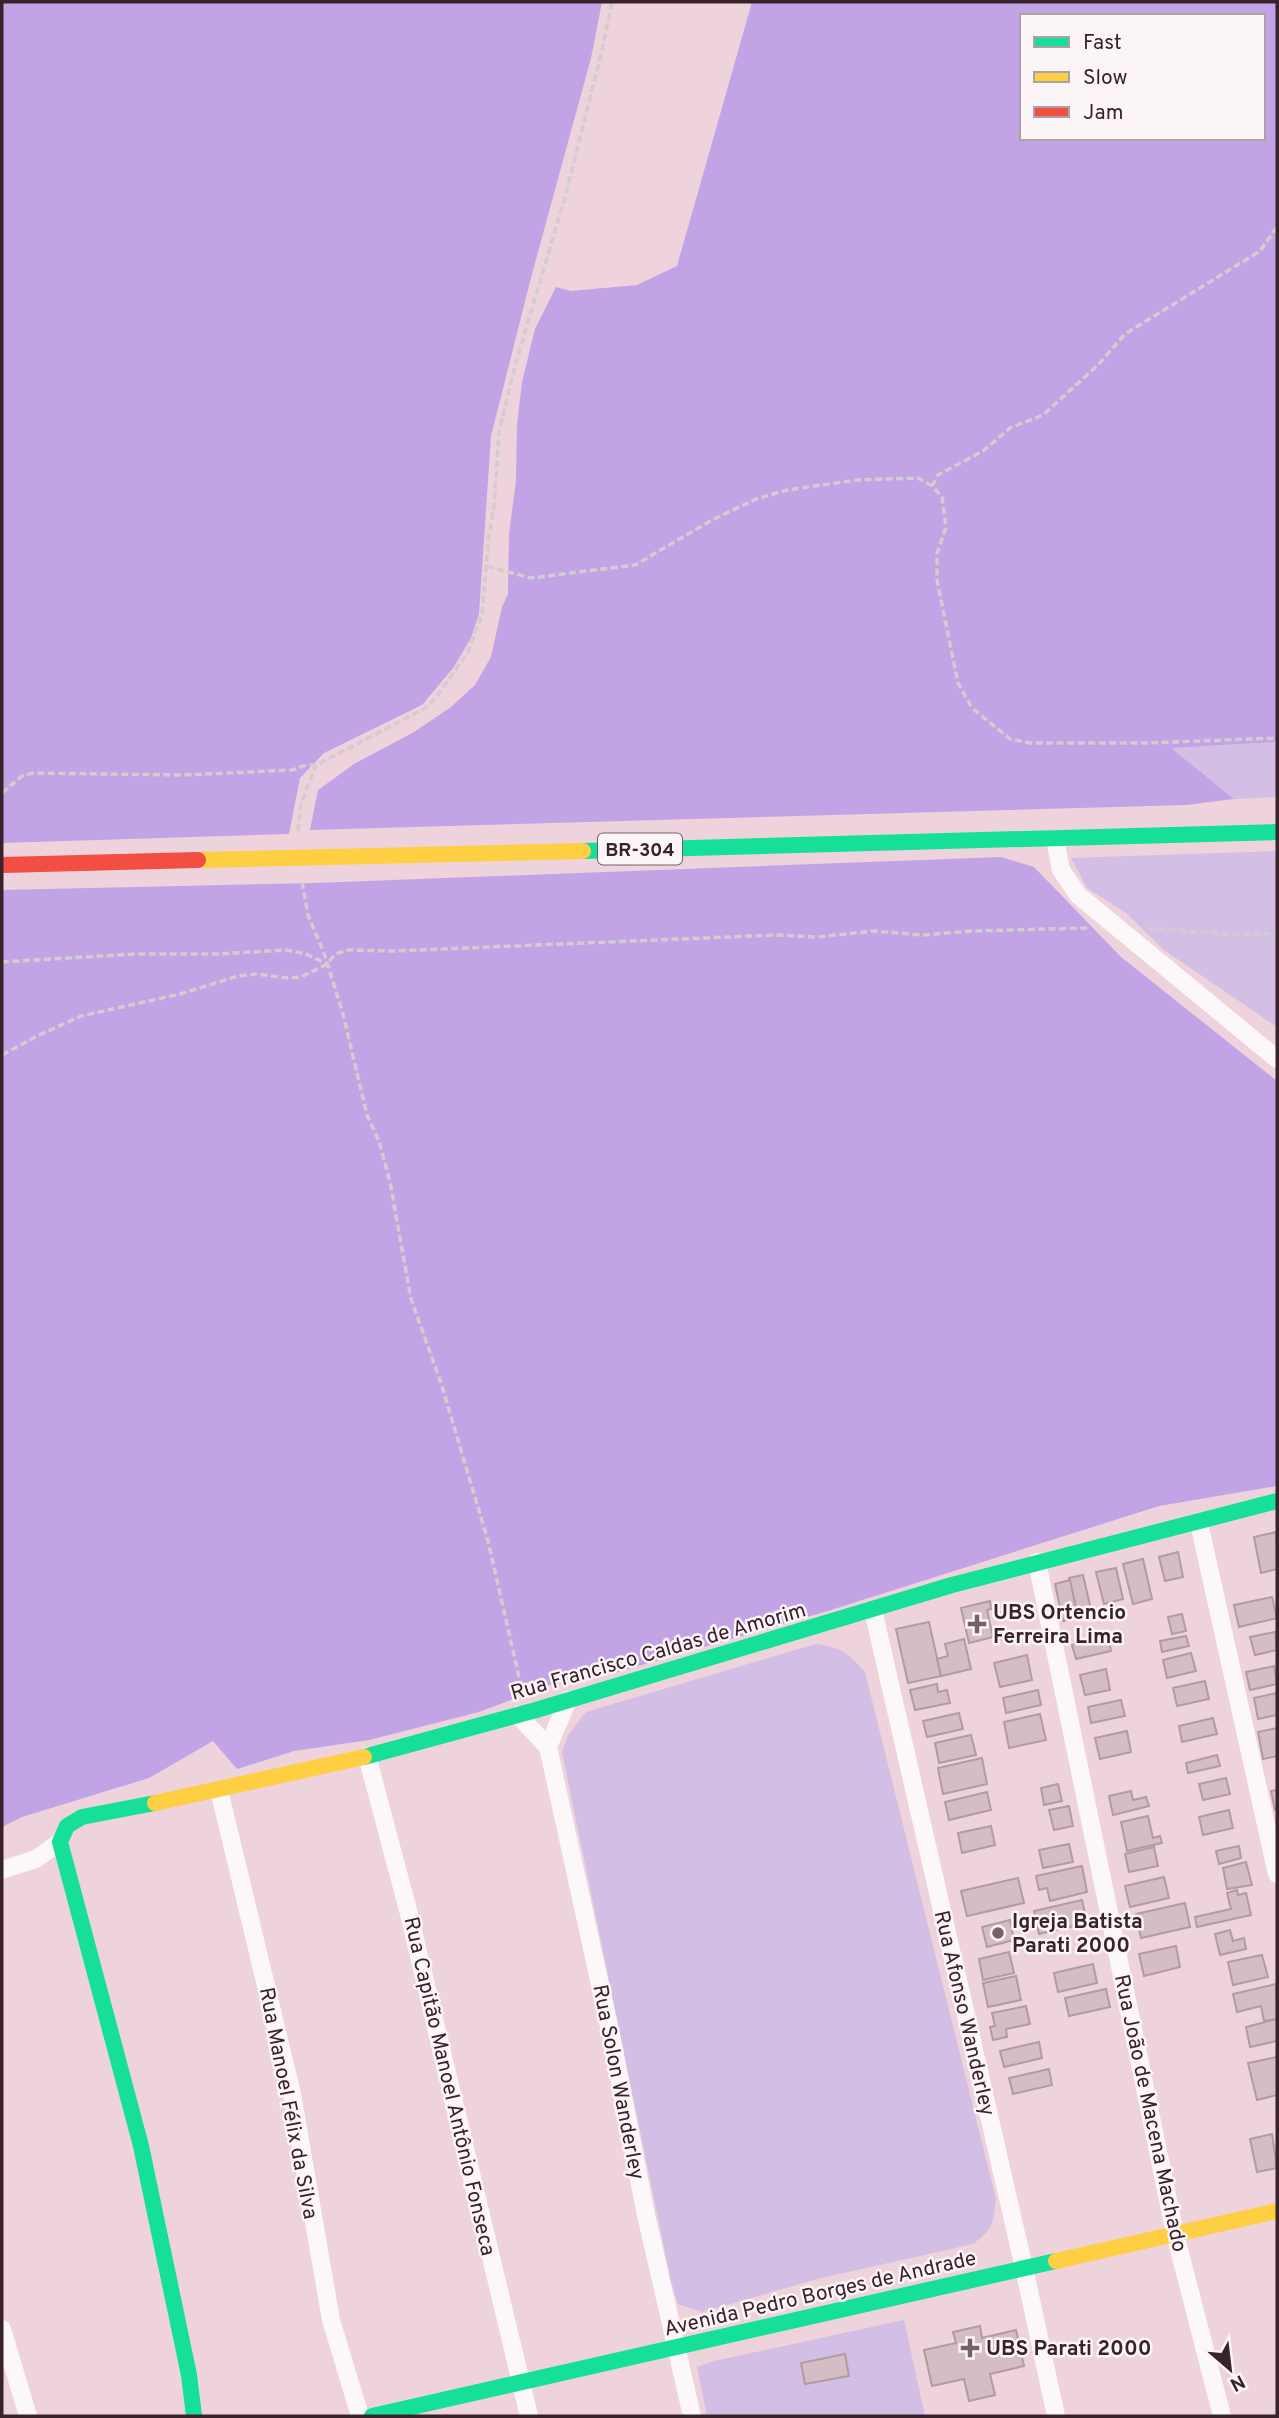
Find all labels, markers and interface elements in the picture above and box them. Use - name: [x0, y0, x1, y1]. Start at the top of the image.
- legend: [1020, 14, 1265, 140]
- text: Fast: [1083, 30, 1122, 57]
- text: Slow: [1083, 65, 1128, 92]
- text: Jam: [1083, 100, 1124, 127]
- road number: BR-304: [598, 834, 682, 864]
- street label: Rua Francisco Caldas de Amorim: [508, 1597, 809, 1708]
- place label: UBS Ortencio Ferreira Lima: [993, 1600, 1126, 1651]
- marker: UBS Ortencio Ferreira Lima: [967, 1614, 987, 1634]
- street label: Rua Afonso Wanderley: [927, 1908, 1000, 2119]
- place label: Igreja Batista Parati 2000: [1012, 1909, 1143, 1960]
- street label: Rua Capitão Manoel Antônio Fonseca: [396, 1914, 501, 2259]
- marker: Igreja Batista Parati 2000: [990, 1925, 1006, 1941]
- street label: Rua João de Macena Machado: [1107, 1972, 1192, 2255]
- street label: Rua Solon Wanderley: [585, 1982, 650, 2182]
- street label: Rua Manoel Félix da Silva: [252, 1985, 323, 2222]
- street label: Avenida Pedro Borges de Andrade: [662, 2245, 979, 2344]
- north arrow: [1195, 2334, 1265, 2404]
- place label: UBS Parati 2000: [986, 2336, 1152, 2363]
- marker: UBS Parati 2000: [960, 2338, 980, 2358]
- text: N: [1225, 2368, 1249, 2396]

